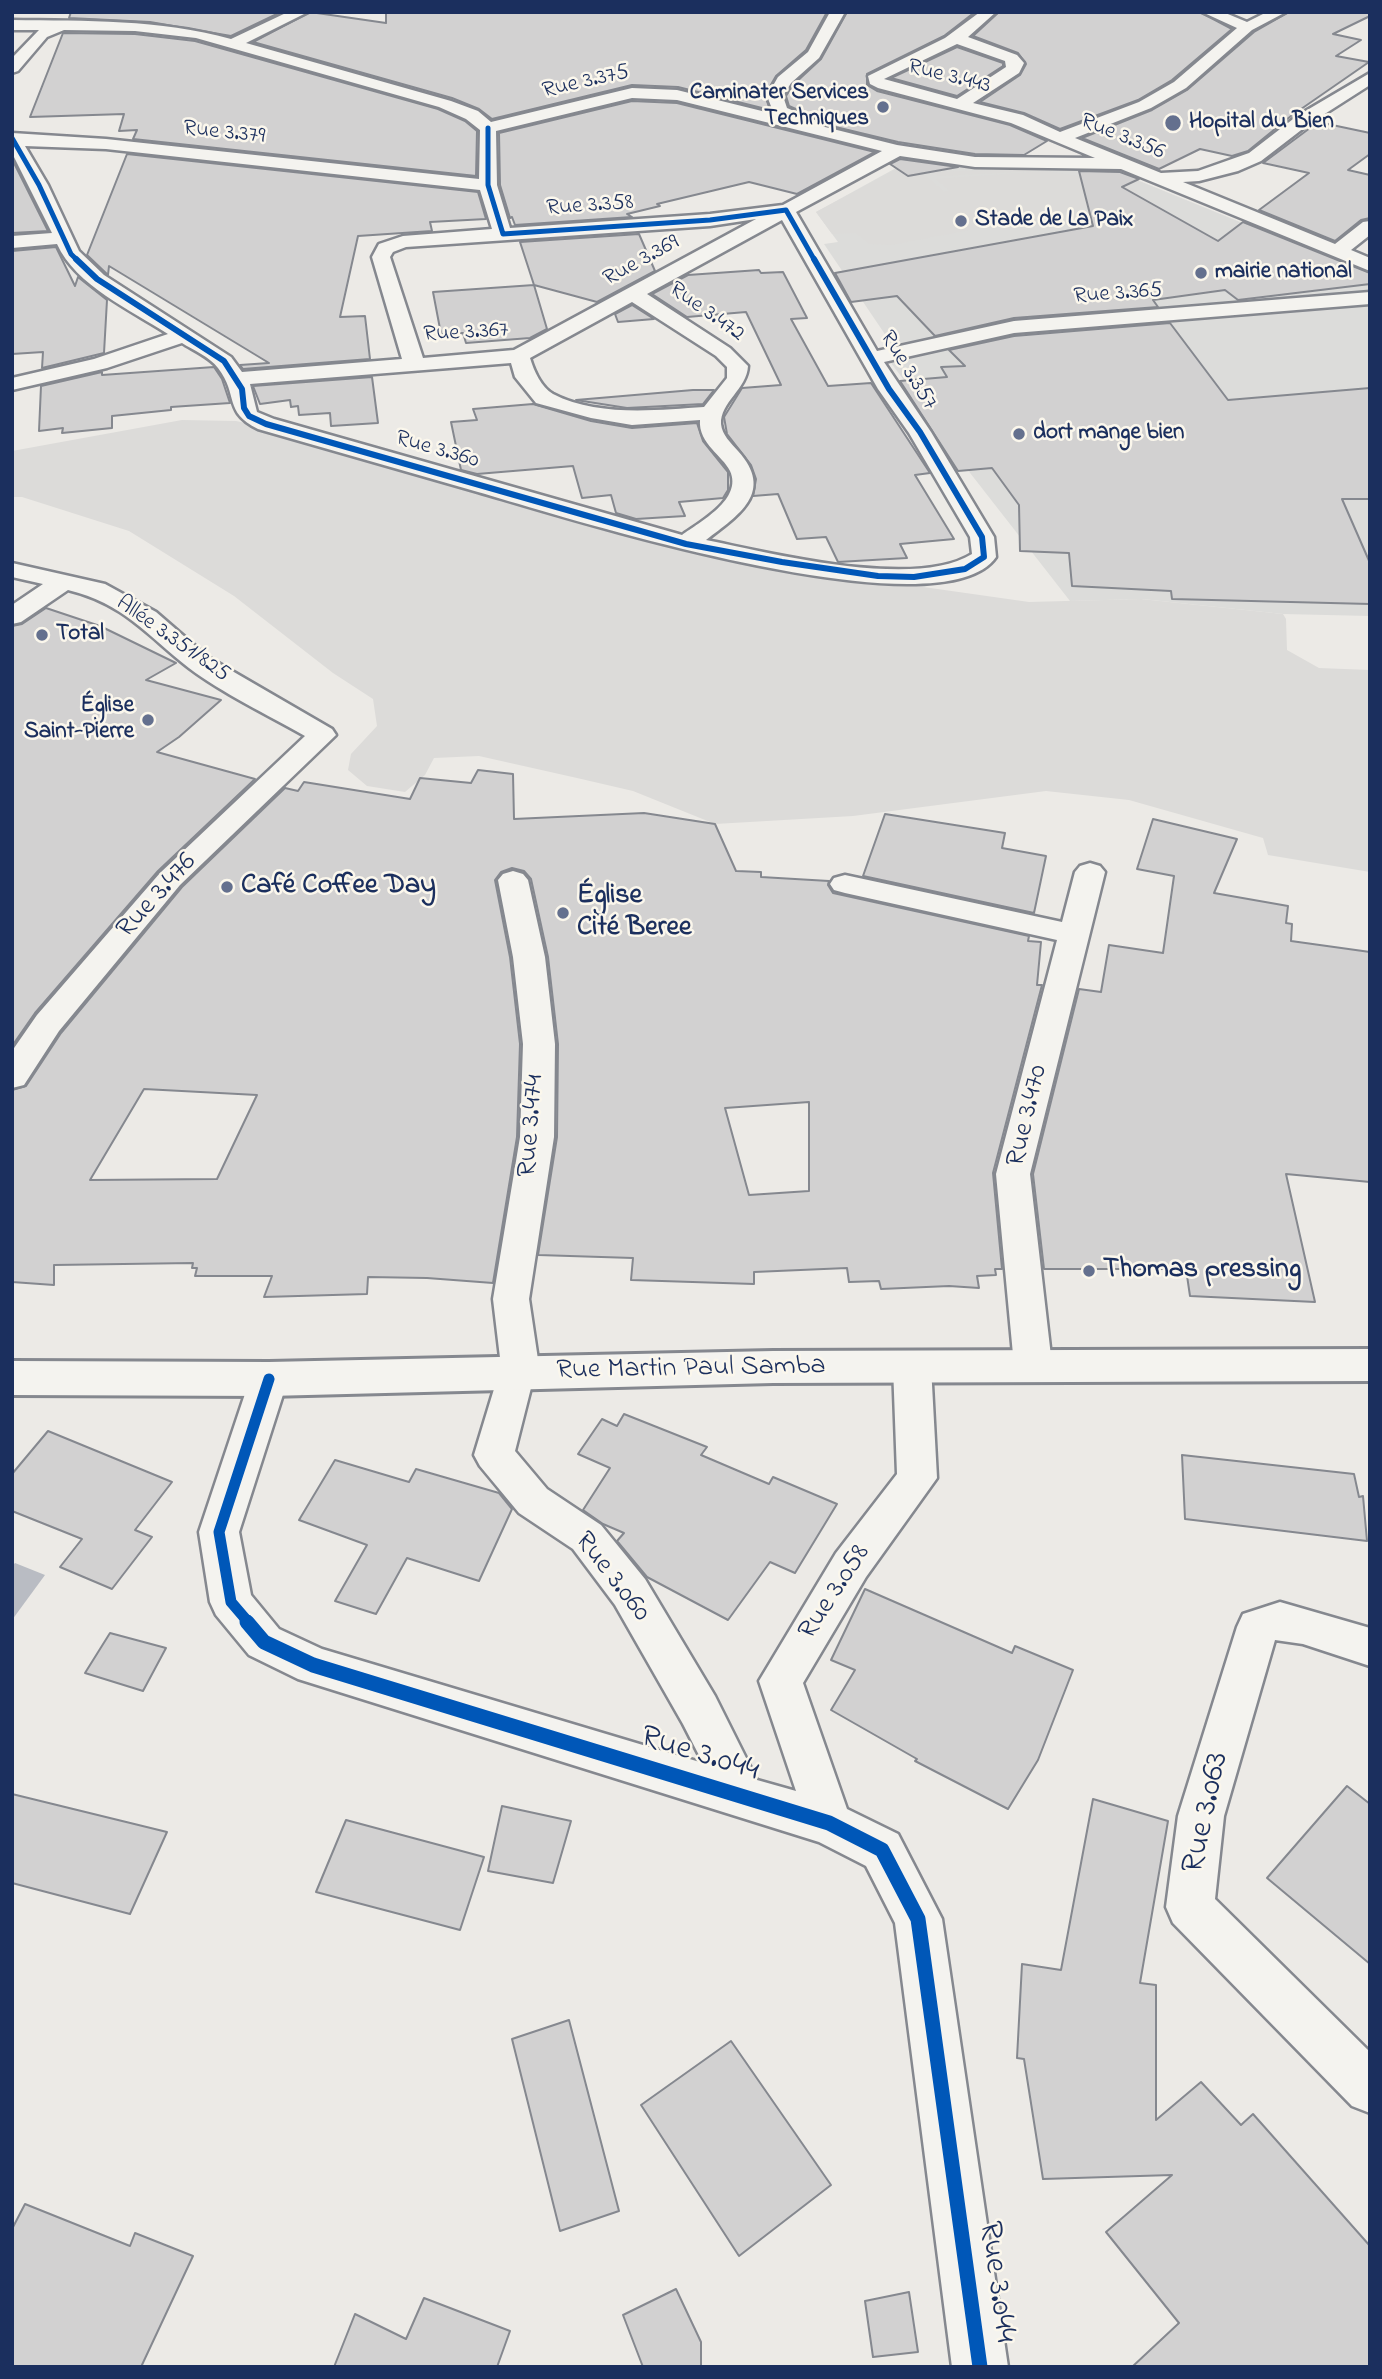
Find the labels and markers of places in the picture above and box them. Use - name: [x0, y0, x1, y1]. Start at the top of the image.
- place label: Caminater Services Techniques: [690, 80, 869, 134]
- marker: Caminater Services Techniques: [875, 99, 891, 115]
- place label: Hopital du Bien: [1189, 109, 1334, 137]
- marker: Hopital du Bien: [1163, 113, 1183, 133]
- place label: Stade de La Paix: [975, 207, 1133, 235]
- marker: Stade de La Paix: [953, 213, 969, 229]
- place label: mairie national: [1215, 259, 1352, 287]
- marker: mairie national: [1193, 265, 1209, 281]
- place label: dort mange bien: [1033, 420, 1184, 448]
- marker: dort mange bien: [1011, 426, 1027, 442]
- place label: Total: [56, 621, 104, 649]
- marker: Total: [34, 627, 50, 643]
- place label: Église Saint-Pierre: [24, 693, 134, 747]
- marker: Église Saint-Pierre: [140, 712, 156, 728]
- place label: Café Coffee Day: [241, 870, 436, 904]
- marker: Café Coffee Day: [219, 879, 235, 895]
- place label: Église Cité Beree: [577, 880, 692, 946]
- marker: Église Cité Beree: [555, 905, 571, 921]
- place label: Thomas pressing: [1103, 1254, 1301, 1288]
- marker: Thomas pressing: [1081, 1263, 1097, 1279]

